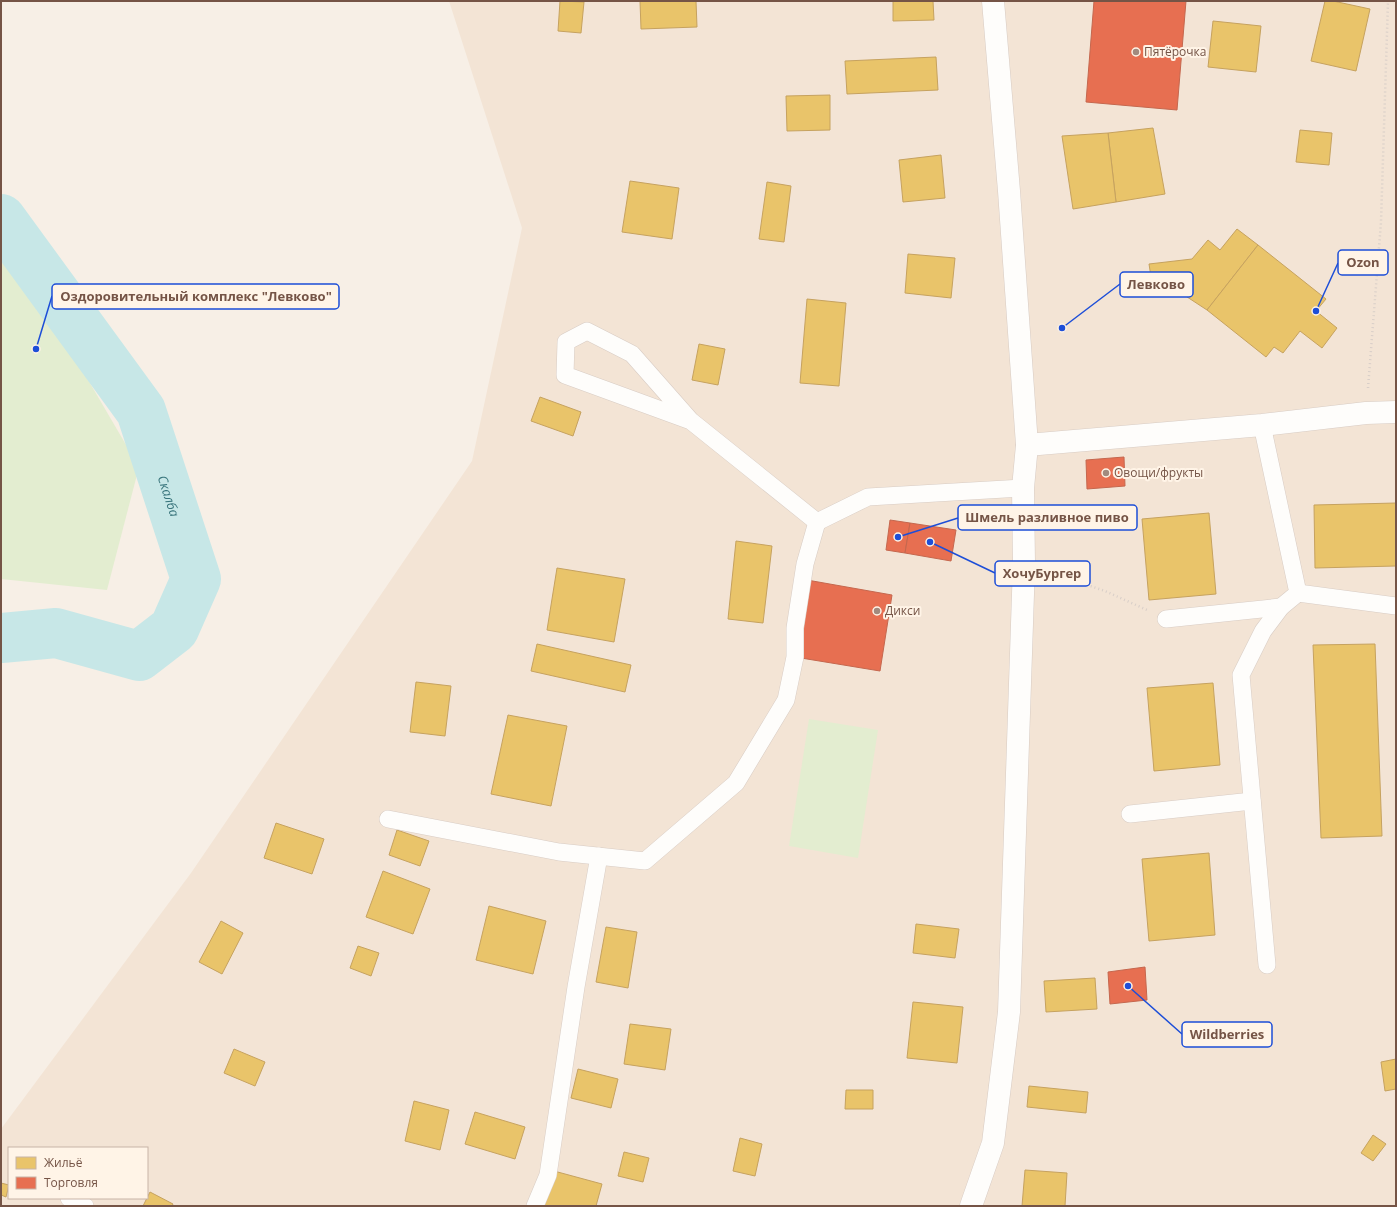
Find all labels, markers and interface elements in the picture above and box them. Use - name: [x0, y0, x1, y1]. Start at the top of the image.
- place label: Пятёрочка: [1144, 43, 1206, 60]
- marker: Пятёрочка: [1131, 47, 1141, 57]
- callout: Ozon: [1338, 250, 1388, 275]
- text: Ozon: [1346, 253, 1380, 271]
- callout: Левково: [1120, 272, 1193, 297]
- text: Левково: [1127, 275, 1185, 293]
- callout: Оздоровительный комплекс "Левково": [52, 284, 339, 309]
- text: Оздоровительный комплекс "Левково": [60, 287, 332, 305]
- place label: Овощи/фрукты: [1114, 464, 1203, 481]
- marker: Овощи/фрукты: [1101, 468, 1111, 478]
- water label: Скалба: [154, 473, 184, 520]
- callout: Шмель разливное пиво: [958, 505, 1137, 530]
- text: Шмель разливное пиво: [965, 508, 1129, 526]
- callout: ХочуБургер: [995, 561, 1090, 586]
- text: ХочуБургер: [1003, 564, 1081, 582]
- place label: Дикси: [885, 602, 920, 619]
- marker: Дикси: [872, 606, 882, 616]
- callout: Wildberries: [1182, 1022, 1272, 1047]
- text: Wildberries: [1190, 1025, 1264, 1043]
- legend: [8, 1147, 148, 1199]
- text: Жильё: [44, 1154, 83, 1171]
- text: Торговля: [44, 1174, 98, 1191]

